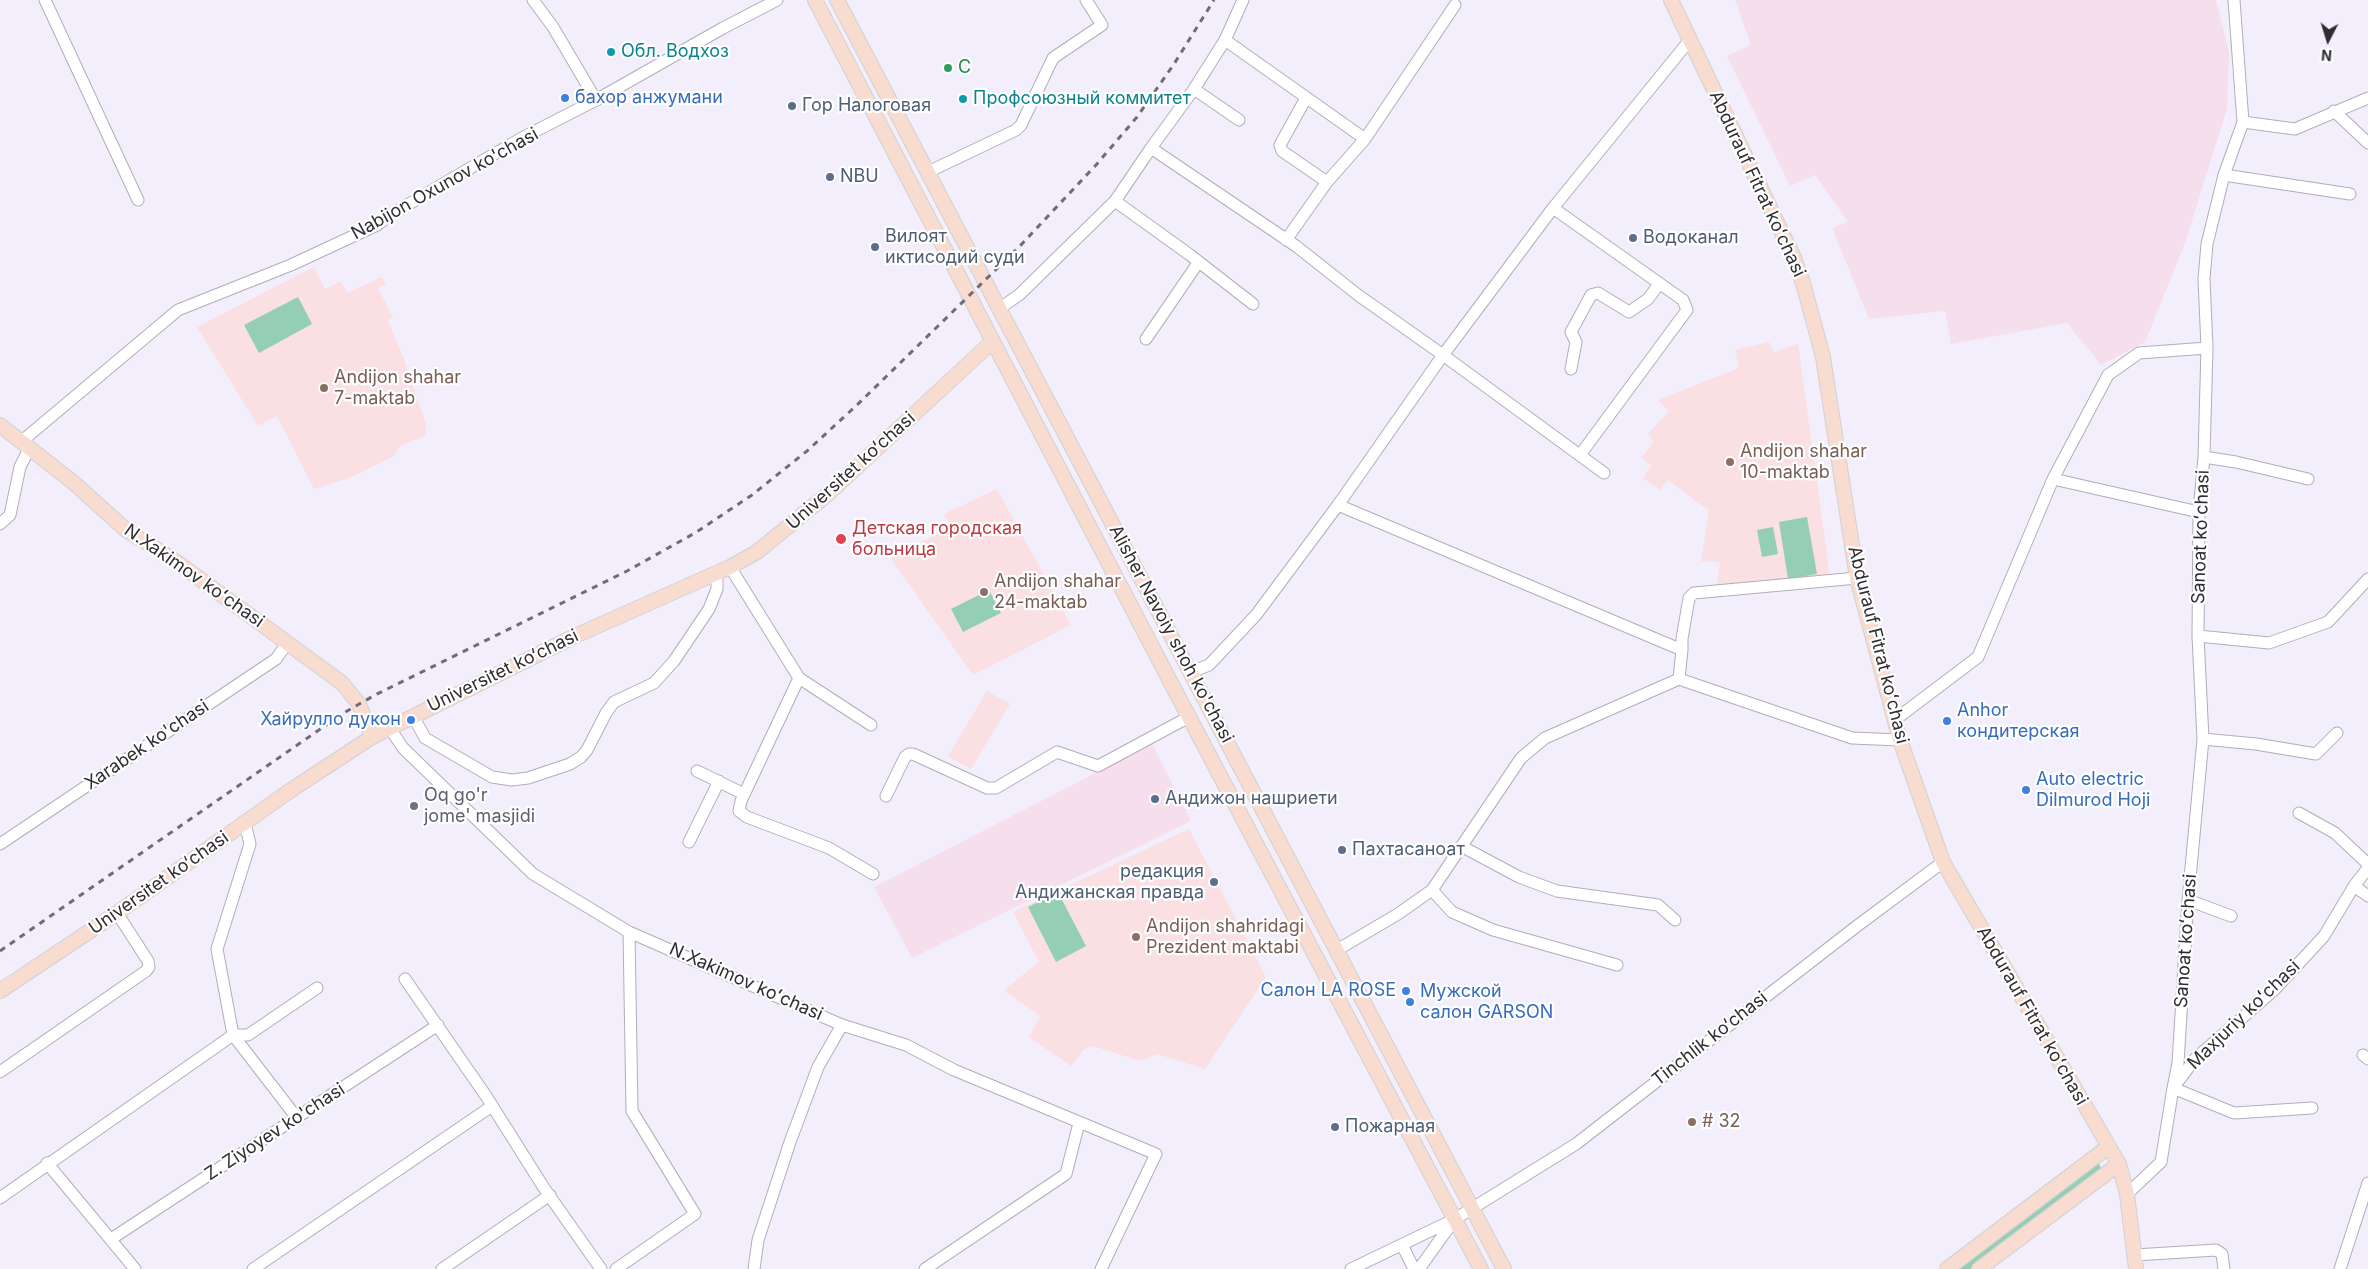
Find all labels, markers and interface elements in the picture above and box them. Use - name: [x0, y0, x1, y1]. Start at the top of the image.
- north arrow: [2303, 15, 2353, 65]
- place label: Обл. Водхоз: [621, 41, 729, 63]
- marker: Обл. Водхоз: [605, 46, 617, 58]
- text: N: [2321, 47, 2333, 64]
- place label: С: [958, 57, 971, 79]
- marker: С: [942, 62, 954, 74]
- place label: бахор анжумани: [575, 87, 723, 109]
- street label: Abdurauf Fitrat koʻchasi: [1704, 87, 1810, 281]
- place label: Профсоюзный коммитет: [973, 88, 1191, 110]
- marker: бахор анжумани: [559, 92, 571, 104]
- marker: Профсоюзный коммитет: [957, 93, 969, 105]
- place label: Гор Налоговая: [802, 95, 931, 117]
- marker: Гор Налоговая: [786, 100, 798, 112]
- street label: Nabijon Oxunov ko'chasi: [348, 124, 542, 244]
- place label: NBU: [840, 166, 879, 188]
- marker: NBU: [824, 171, 836, 183]
- place label: Вилоят иктисодий суди: [885, 226, 1025, 268]
- place label: Водоканал: [1643, 227, 1739, 249]
- marker: Водоканал: [1627, 232, 1639, 244]
- marker: Вилоят иктисодий суди: [869, 241, 881, 253]
- place label: Andijon shahar 7-maktab: [334, 367, 461, 409]
- marker: Andijon shahar 7-maktab: [318, 382, 330, 394]
- street label: Universitet kо‘chasi: [782, 408, 920, 534]
- place label: Andijon shahar 10-maktab: [1740, 441, 1867, 484]
- marker: Andijon shahar 10-maktab: [1724, 456, 1736, 468]
- street label: Sanoat koʻchasi: [2188, 470, 2214, 604]
- place label: Детская городская больница: [852, 518, 1022, 560]
- street label: N.Xakimov koʻchasi: [120, 520, 268, 632]
- street label: Alisher Navoiy shoh ko'chasi: [1104, 521, 1238, 747]
- marker: Детская городская больница: [834, 532, 848, 546]
- street label: Abdurauf Fitrat koʻchasi: [1843, 544, 1913, 746]
- place label: Andijon shahar 24-maktab: [994, 571, 1121, 614]
- marker: Andijon shahar 24-maktab: [978, 586, 990, 598]
- street label: Universitet kо‘chasi: [424, 625, 582, 717]
- street label: Xarabek ko'chasi: [81, 696, 213, 794]
- place label: Anhor кондитерская: [1957, 700, 2079, 742]
- place label: Хайрулло дукон: [260, 709, 401, 731]
- marker: Хайрулло дукон: [405, 714, 417, 726]
- marker: Anhor кондитерская: [1941, 715, 1953, 727]
- place label: Auto electric Dilmurod Hoji: [2036, 769, 2150, 812]
- marker: Auto electric Dilmurod Hoji: [2020, 784, 2032, 796]
- place label: Oq go'r jome' masjidi: [424, 785, 535, 828]
- place label: Андижон нашриети: [1165, 788, 1338, 810]
- marker: Андижон нашриети: [1149, 793, 1161, 805]
- marker: Oq go'r jome' masjidi: [408, 800, 420, 812]
- street label: Universitet kо‘chasi: [85, 827, 233, 939]
- place label: Пахтасаноат: [1352, 839, 1465, 861]
- marker: Пахтасаноат: [1336, 844, 1348, 856]
- place label: редакция Андижанская правда: [1015, 861, 1204, 904]
- street label: Sanoat koʻchasi: [2171, 873, 2201, 1009]
- marker: редакция Андижанская правда: [1208, 876, 1220, 888]
- place label: Andijon shahridagi Prezident maktabi: [1146, 916, 1304, 959]
- street label: Abdurauf Fitrat koʻchasi: [1972, 923, 2092, 1109]
- marker: Andijon shahridagi Prezident maktabi: [1130, 931, 1142, 943]
- street label: N.Xakimov koʻchasi: [666, 938, 826, 1026]
- street label: Maxjuriy koʻchasi: [2183, 956, 2305, 1074]
- place label: Салон LA ROSE: [1261, 980, 1396, 1002]
- place label: Мужской салон GARSON: [1420, 981, 1553, 1024]
- marker: Салон LA ROSE: [1400, 985, 1412, 997]
- street label: Tinchlik kо‘chasi: [1648, 987, 1772, 1091]
- marker: Мужской салон GARSON: [1404, 996, 1416, 1008]
- street label: Z. Ziyoyev ko'chasi: [201, 1079, 349, 1185]
- place label: # 32: [1702, 1111, 1741, 1133]
- place label: Пожарная: [1345, 1116, 1435, 1138]
- marker: # 32: [1686, 1116, 1698, 1128]
- marker: Пожарная: [1329, 1121, 1341, 1133]

